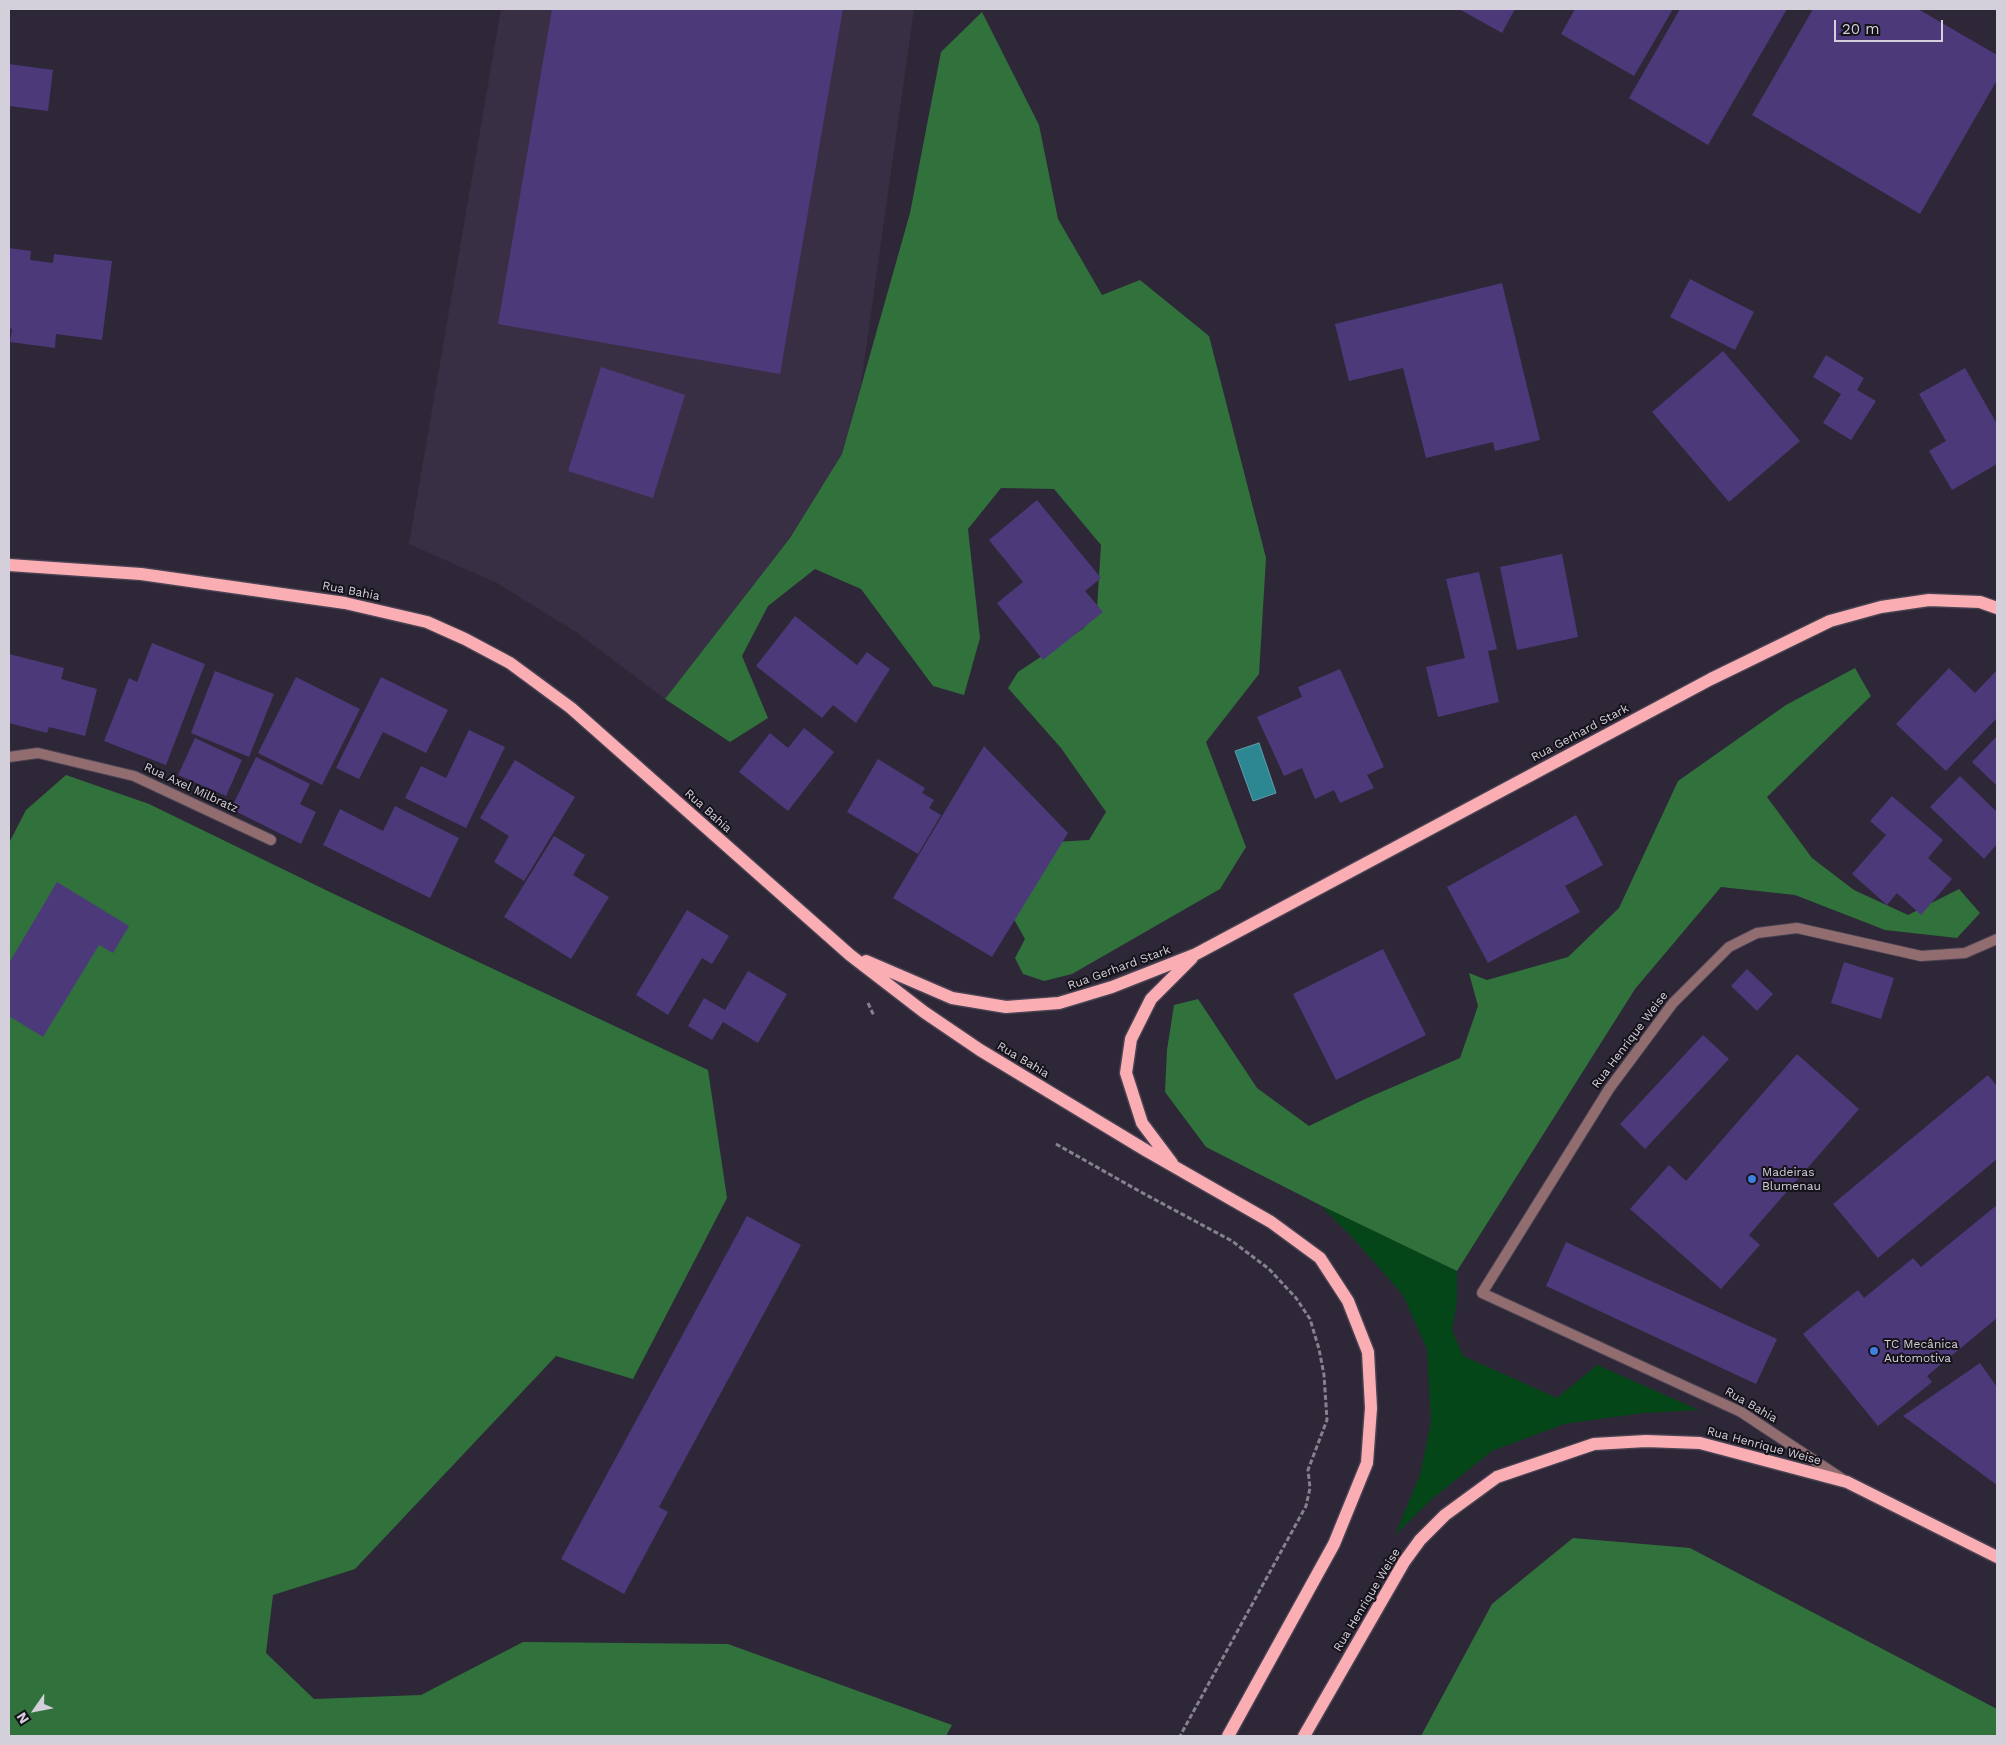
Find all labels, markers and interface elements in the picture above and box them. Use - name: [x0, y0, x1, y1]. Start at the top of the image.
- scale bar: [1836, 10, 1945, 42]
- text: 20 m: [1842, 20, 1880, 38]
- street label: Rua Bahia: [321, 578, 381, 604]
- street label: Rua Gerhard Stark: [1529, 701, 1631, 765]
- street label: Rua Axel Milbratz: [142, 760, 240, 816]
- street label: Rua Bahia: [682, 786, 734, 836]
- street label: Rua Gerhard Stark: [1066, 943, 1172, 993]
- street label: Rua Henrique Weise: [1589, 989, 1671, 1091]
- street label: Rua Bahia: [994, 1039, 1052, 1081]
- place label: Madeiras Blumenau: [1762, 1165, 1821, 1193]
- marker: Madeiras Blumenau: [1746, 1173, 1758, 1185]
- place label: TC Mecânica Automotiva: [1884, 1337, 1958, 1365]
- marker: TC Mecânica Automotiva: [1868, 1345, 1880, 1357]
- street label: Rua Bahia: [1722, 1384, 1780, 1426]
- street label: Rua Henrique Weise: [1705, 1424, 1823, 1468]
- street label: Rua Henrique Weise: [1331, 1546, 1403, 1654]
- north arrow: [10, 1685, 60, 1735]
- text: N: [13, 1709, 32, 1727]

